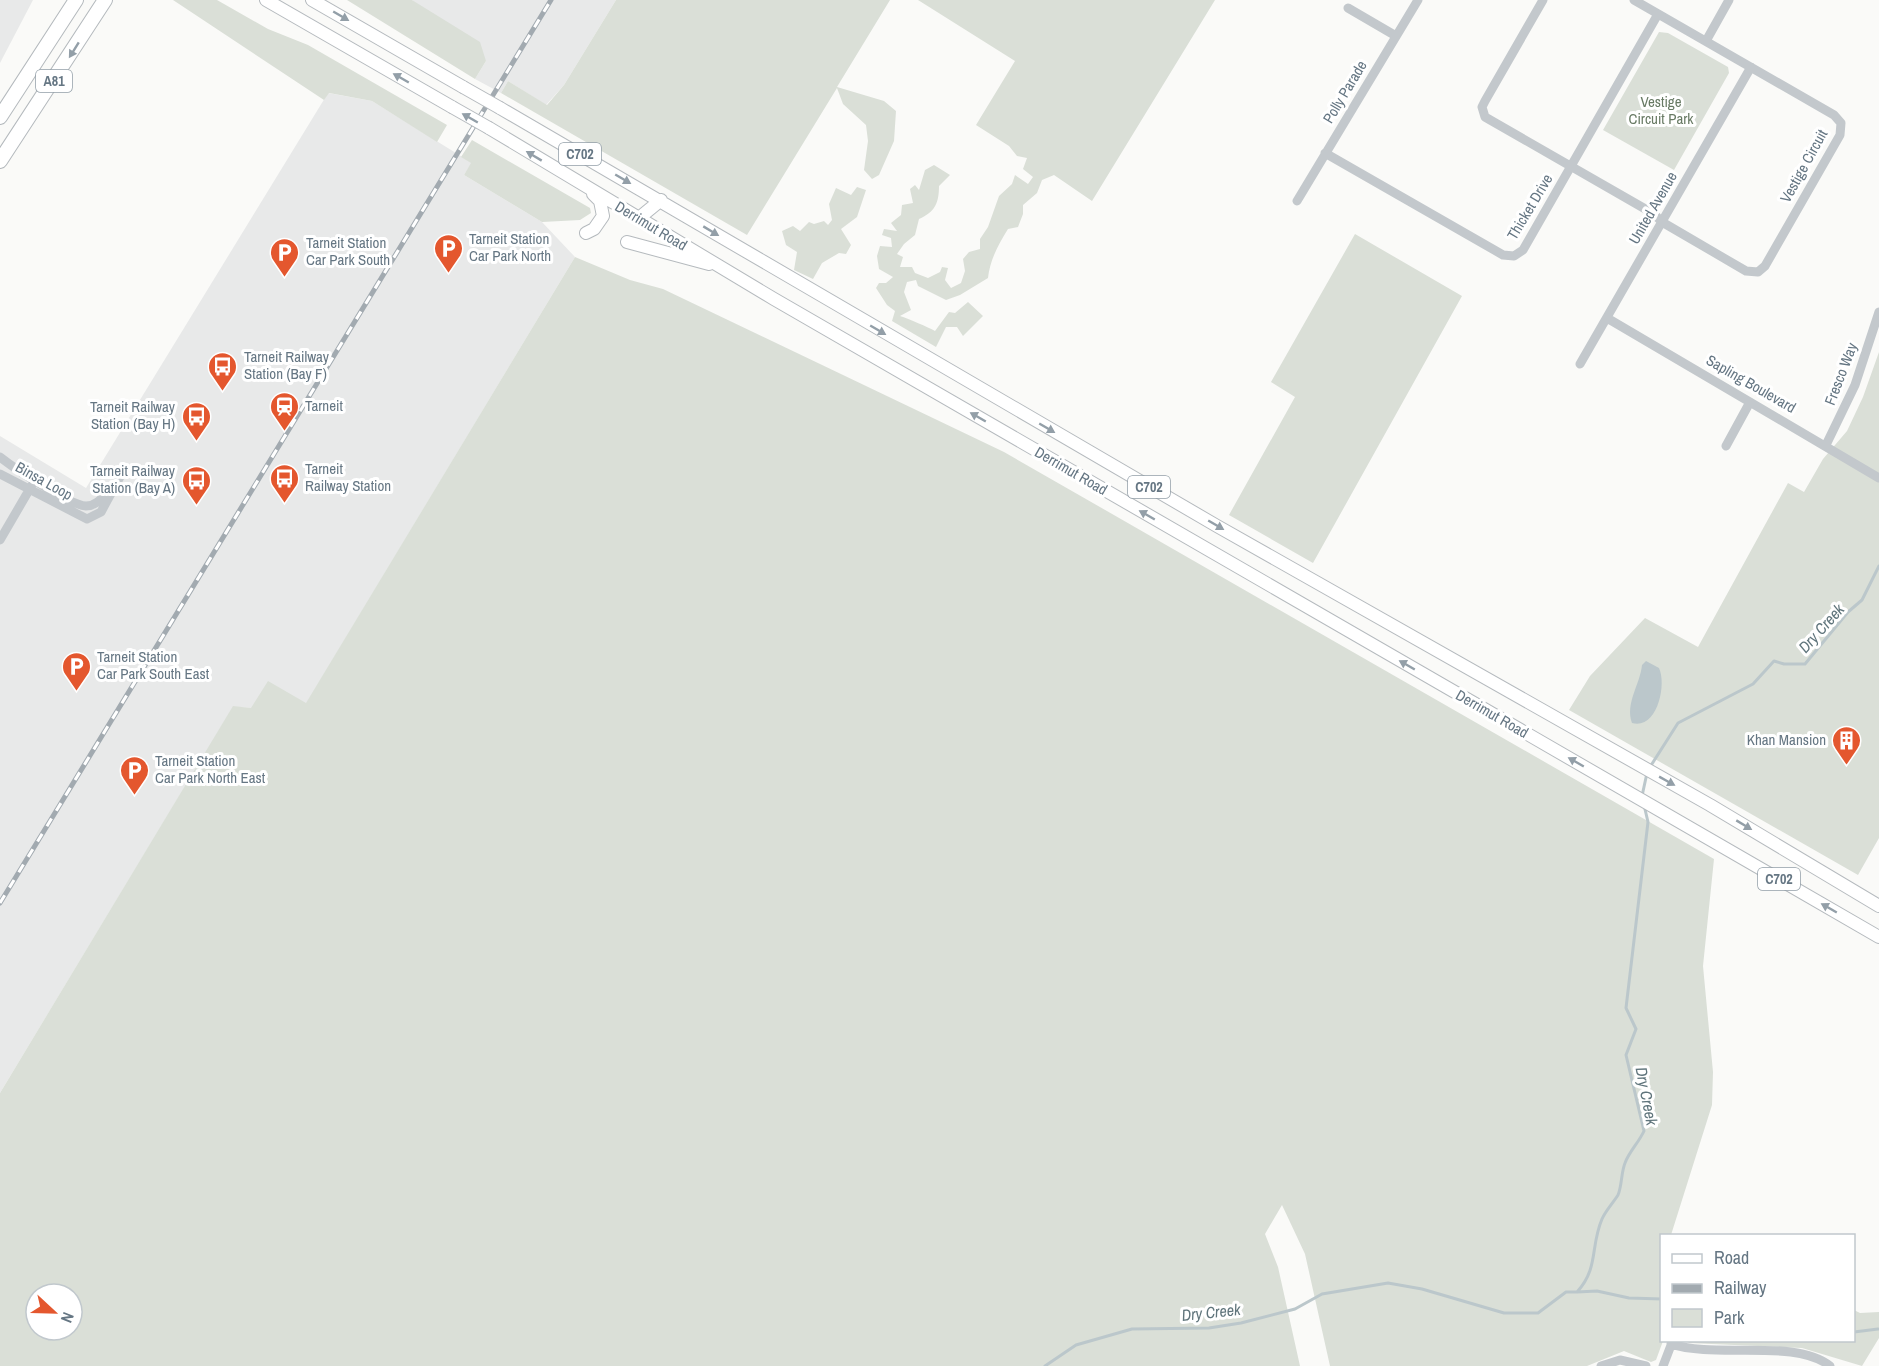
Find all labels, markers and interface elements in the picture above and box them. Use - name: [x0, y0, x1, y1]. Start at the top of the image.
- one-way arrow: [333, 11, 349, 22]
- one-way arrow: [68, 42, 79, 58]
- street label: Polly Parade: [1318, 56, 1372, 127]
- road number: A81: [36, 70, 72, 92]
- one-way arrow: [392, 73, 409, 83]
- park label: Vestige Circuit Park: [1629, 91, 1694, 129]
- one-way arrow: [462, 112, 478, 123]
- street label: Vestige Circuit: [1775, 125, 1833, 206]
- road number: C702: [559, 143, 601, 165]
- one-way arrow: [526, 151, 542, 162]
- street label: United Avenue: [1623, 168, 1682, 248]
- street label: Thicket Drive: [1502, 170, 1557, 243]
- one-way arrow: [615, 174, 632, 184]
- street label: Derrimut Road: [611, 196, 691, 255]
- one-way arrow: [703, 225, 719, 236]
- place label: Tarneit Station Car Park North: [469, 228, 551, 266]
- place label: Tarneit Station Car Park South: [306, 232, 390, 270]
- parking icon: Tarneit Station Car Park North: [432, 232, 464, 274]
- parking icon: Tarneit Station Car Park South: [269, 236, 301, 278]
- one-way arrow: [870, 325, 887, 335]
- street label: Fresco Way: [1819, 339, 1862, 408]
- place label: Tarneit Railway Station (Bay F): [244, 346, 330, 384]
- street label: Sapling Boulevard: [1702, 349, 1800, 418]
- bus stop icon: Tarneit Railway Station (Bay F): [207, 350, 239, 392]
- station icon: Tarneit: [268, 390, 300, 432]
- place label: Tarneit: [305, 395, 343, 416]
- place label: Tarneit Railway Station (Bay H): [90, 396, 176, 434]
- bus stop icon: Tarneit Railway Station (Bay H): [180, 400, 212, 442]
- one-way arrow: [969, 412, 986, 422]
- one-way arrow: [1039, 423, 1056, 433]
- street label: Derrimut Road: [1031, 441, 1111, 500]
- street label: Binsa Loop: [12, 456, 77, 505]
- place label: Tarneit Railway Station: [305, 458, 391, 496]
- place label: Tarneit Railway Station (Bay A): [90, 460, 176, 498]
- bus stop icon: Tarneit Railway Station: [268, 462, 300, 504]
- bus stop icon: Tarneit Railway Station (Bay A): [180, 464, 212, 506]
- road number: C702: [1128, 476, 1170, 498]
- one-way arrow: [1139, 509, 1155, 520]
- one-way arrow: [1208, 520, 1224, 531]
- water label: Dry Creek: [1793, 598, 1849, 657]
- place label: Tarneit Station Car Park South East: [97, 646, 210, 684]
- parking icon: Tarneit Station Car Park South East: [60, 650, 92, 692]
- one-way arrow: [1399, 659, 1415, 670]
- street label: Derrimut Road: [1452, 684, 1532, 743]
- building icon: Khan Mansion: [1831, 724, 1863, 766]
- place label: Khan Mansion: [1747, 729, 1826, 750]
- place label: Tarneit Station Car Park North East: [155, 750, 266, 788]
- parking icon: Tarneit Station Car Park North East: [118, 754, 150, 796]
- one-way arrow: [1567, 757, 1584, 767]
- one-way arrow: [1659, 776, 1676, 786]
- one-way arrow: [1736, 820, 1752, 831]
- road number: C702: [1758, 868, 1800, 890]
- one-way arrow: [1820, 903, 1837, 913]
- water label: Dry Creek: [1631, 1065, 1664, 1128]
- legend: [1660, 1234, 1855, 1342]
- text: Road: [1714, 1245, 1749, 1270]
- text: Railway: [1714, 1275, 1767, 1300]
- north arrow: [24, 1282, 84, 1342]
- water label: Dry Creek: [1180, 1298, 1242, 1326]
- text: Park: [1714, 1305, 1745, 1330]
- text: N: [56, 1309, 80, 1326]

